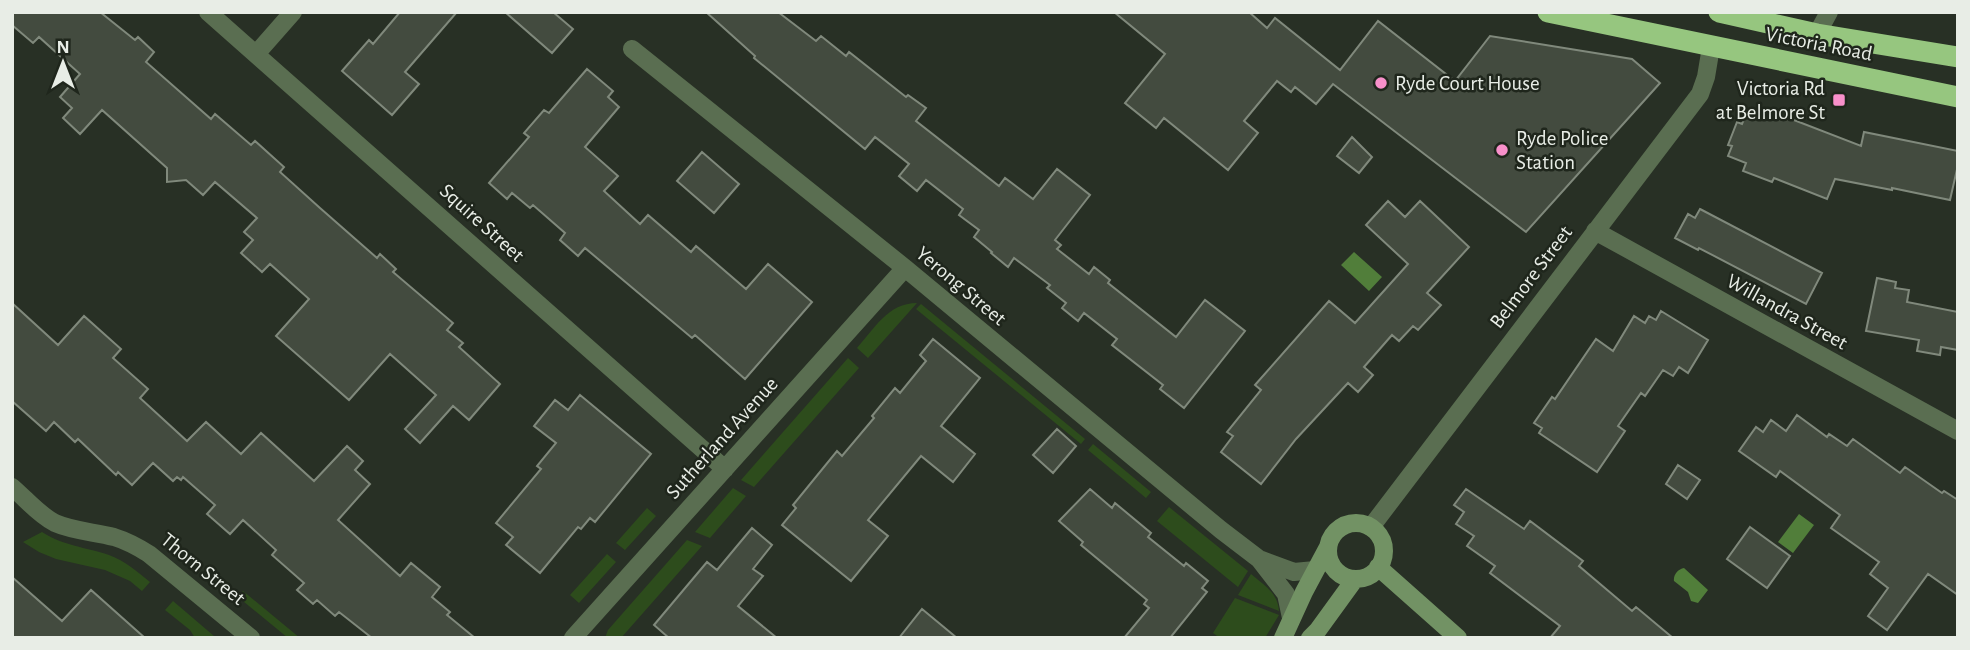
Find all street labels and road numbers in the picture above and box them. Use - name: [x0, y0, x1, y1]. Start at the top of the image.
- street label: Victoria Road: [1764, 23, 1874, 65]
- street label: Squire Street: [436, 180, 528, 266]
- street label: Belmore Street: [1486, 222, 1576, 332]
- street label: Yerong Street: [912, 243, 1010, 330]
- street label: Willandra Street: [1723, 270, 1851, 354]
- street label: Sutherland Avenue: [662, 373, 782, 503]
- street label: Thorn Street: [157, 529, 249, 609]

